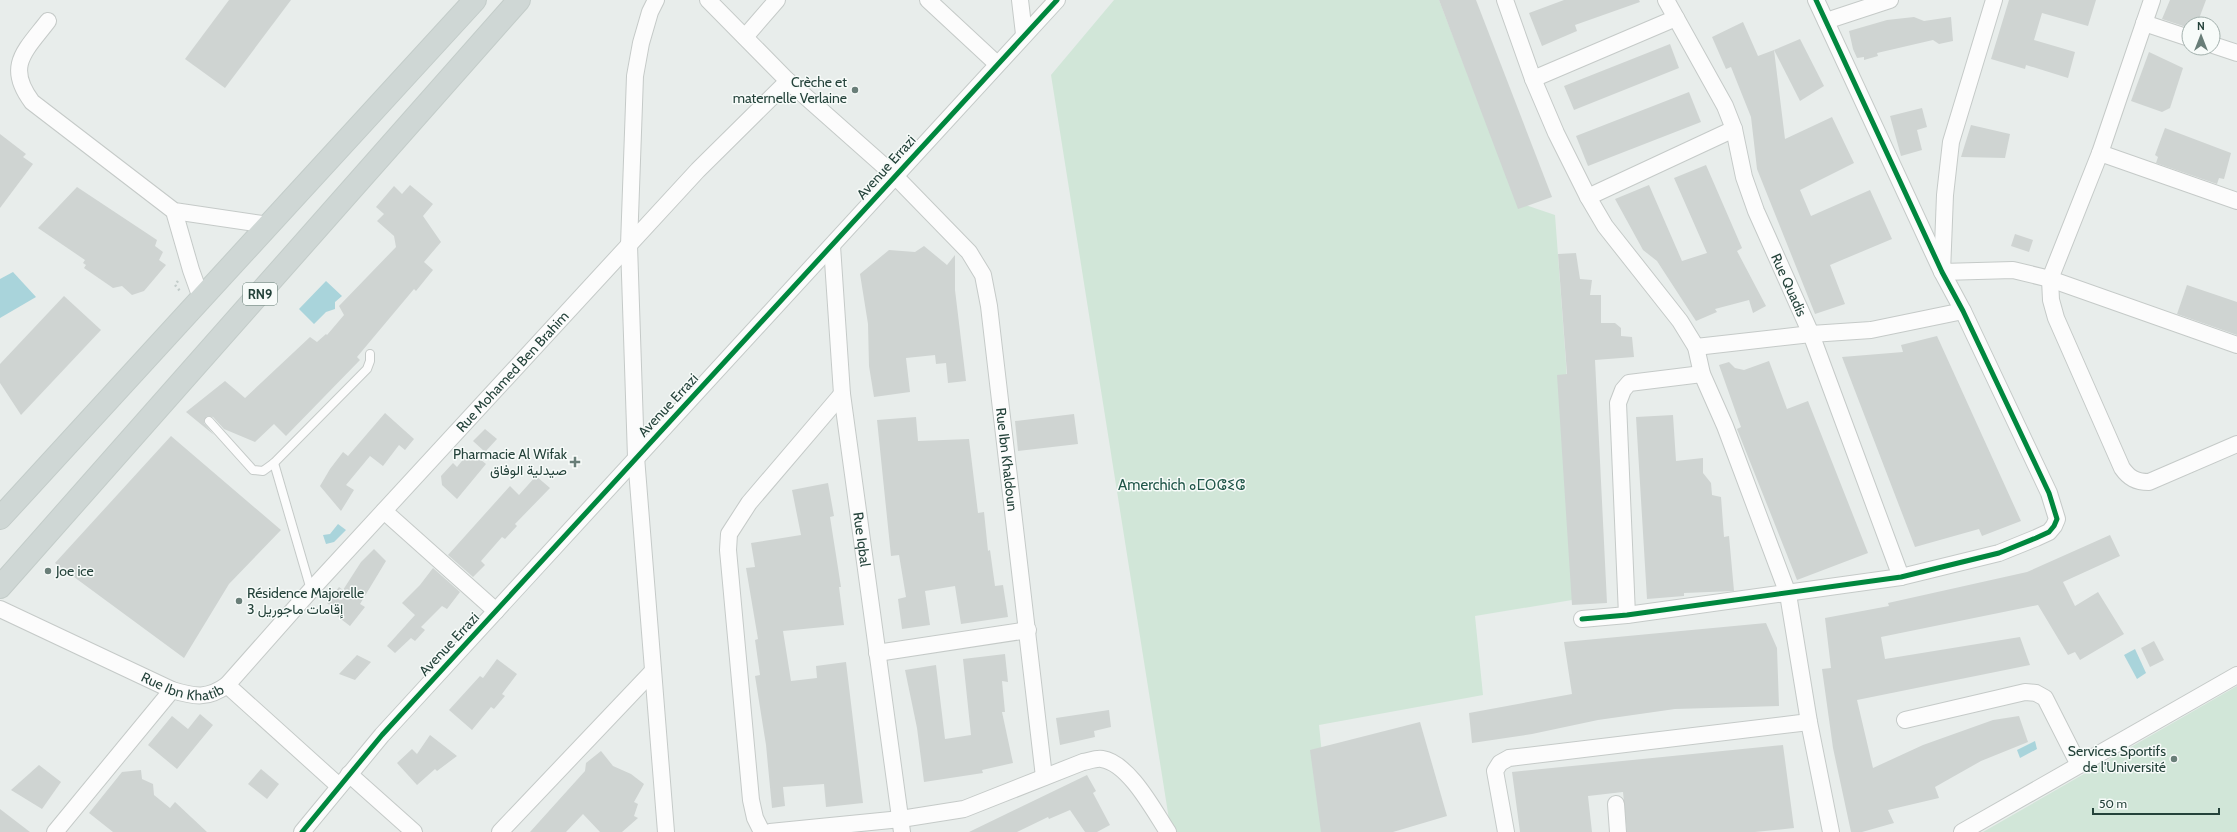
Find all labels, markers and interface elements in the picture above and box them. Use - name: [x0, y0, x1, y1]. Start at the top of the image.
- north arrow: [2181, 16, 2221, 56]
- text: N: [2197, 19, 2205, 33]
- place label: Crèche et maternelle Verlaine: [733, 73, 847, 107]
- marker: Crèche et maternelle Verlaine: [850, 85, 860, 95]
- street label: Avenue Errazi: [852, 131, 920, 203]
- street label: Rue Quadis: [1767, 250, 1811, 319]
- road number: RN9: [243, 283, 277, 305]
- street label: Rue Mohamed Ben Brahim: [452, 307, 573, 436]
- street label: Avenue Errazi: [634, 370, 702, 440]
- street label: Rue Ibn Khaldoun: [992, 407, 1022, 512]
- place label: Pharmacie Al Wifak صيدلية الوفاق: [453, 445, 568, 479]
- marker: Pharmacie Al Wifak صيدلية الوفاق: [570, 457, 580, 467]
- district label: Amerchich ⴰⵎⵔⵛⵉⵛ: [1118, 476, 1246, 494]
- street label: Rue Iqbal: [849, 511, 875, 568]
- place label: Joe ice: [55, 562, 94, 580]
- marker: Joe ice: [43, 566, 53, 576]
- place label: Résidence Majorelle إقامات ماجوريل 3: [247, 584, 364, 619]
- marker: Résidence Majorelle إقامات ماجوريل 3: [234, 596, 244, 606]
- street label: Avenue Errazi: [415, 609, 483, 679]
- street label: Rue Ibn Khatib: [138, 668, 227, 704]
- place label: Services Sportifs de l'Université: [2068, 742, 2166, 776]
- marker: Services Sportifs de l'Université: [2169, 754, 2179, 764]
- scale bar: [2093, 790, 2219, 816]
- text: 50 m: [2099, 796, 2127, 811]

